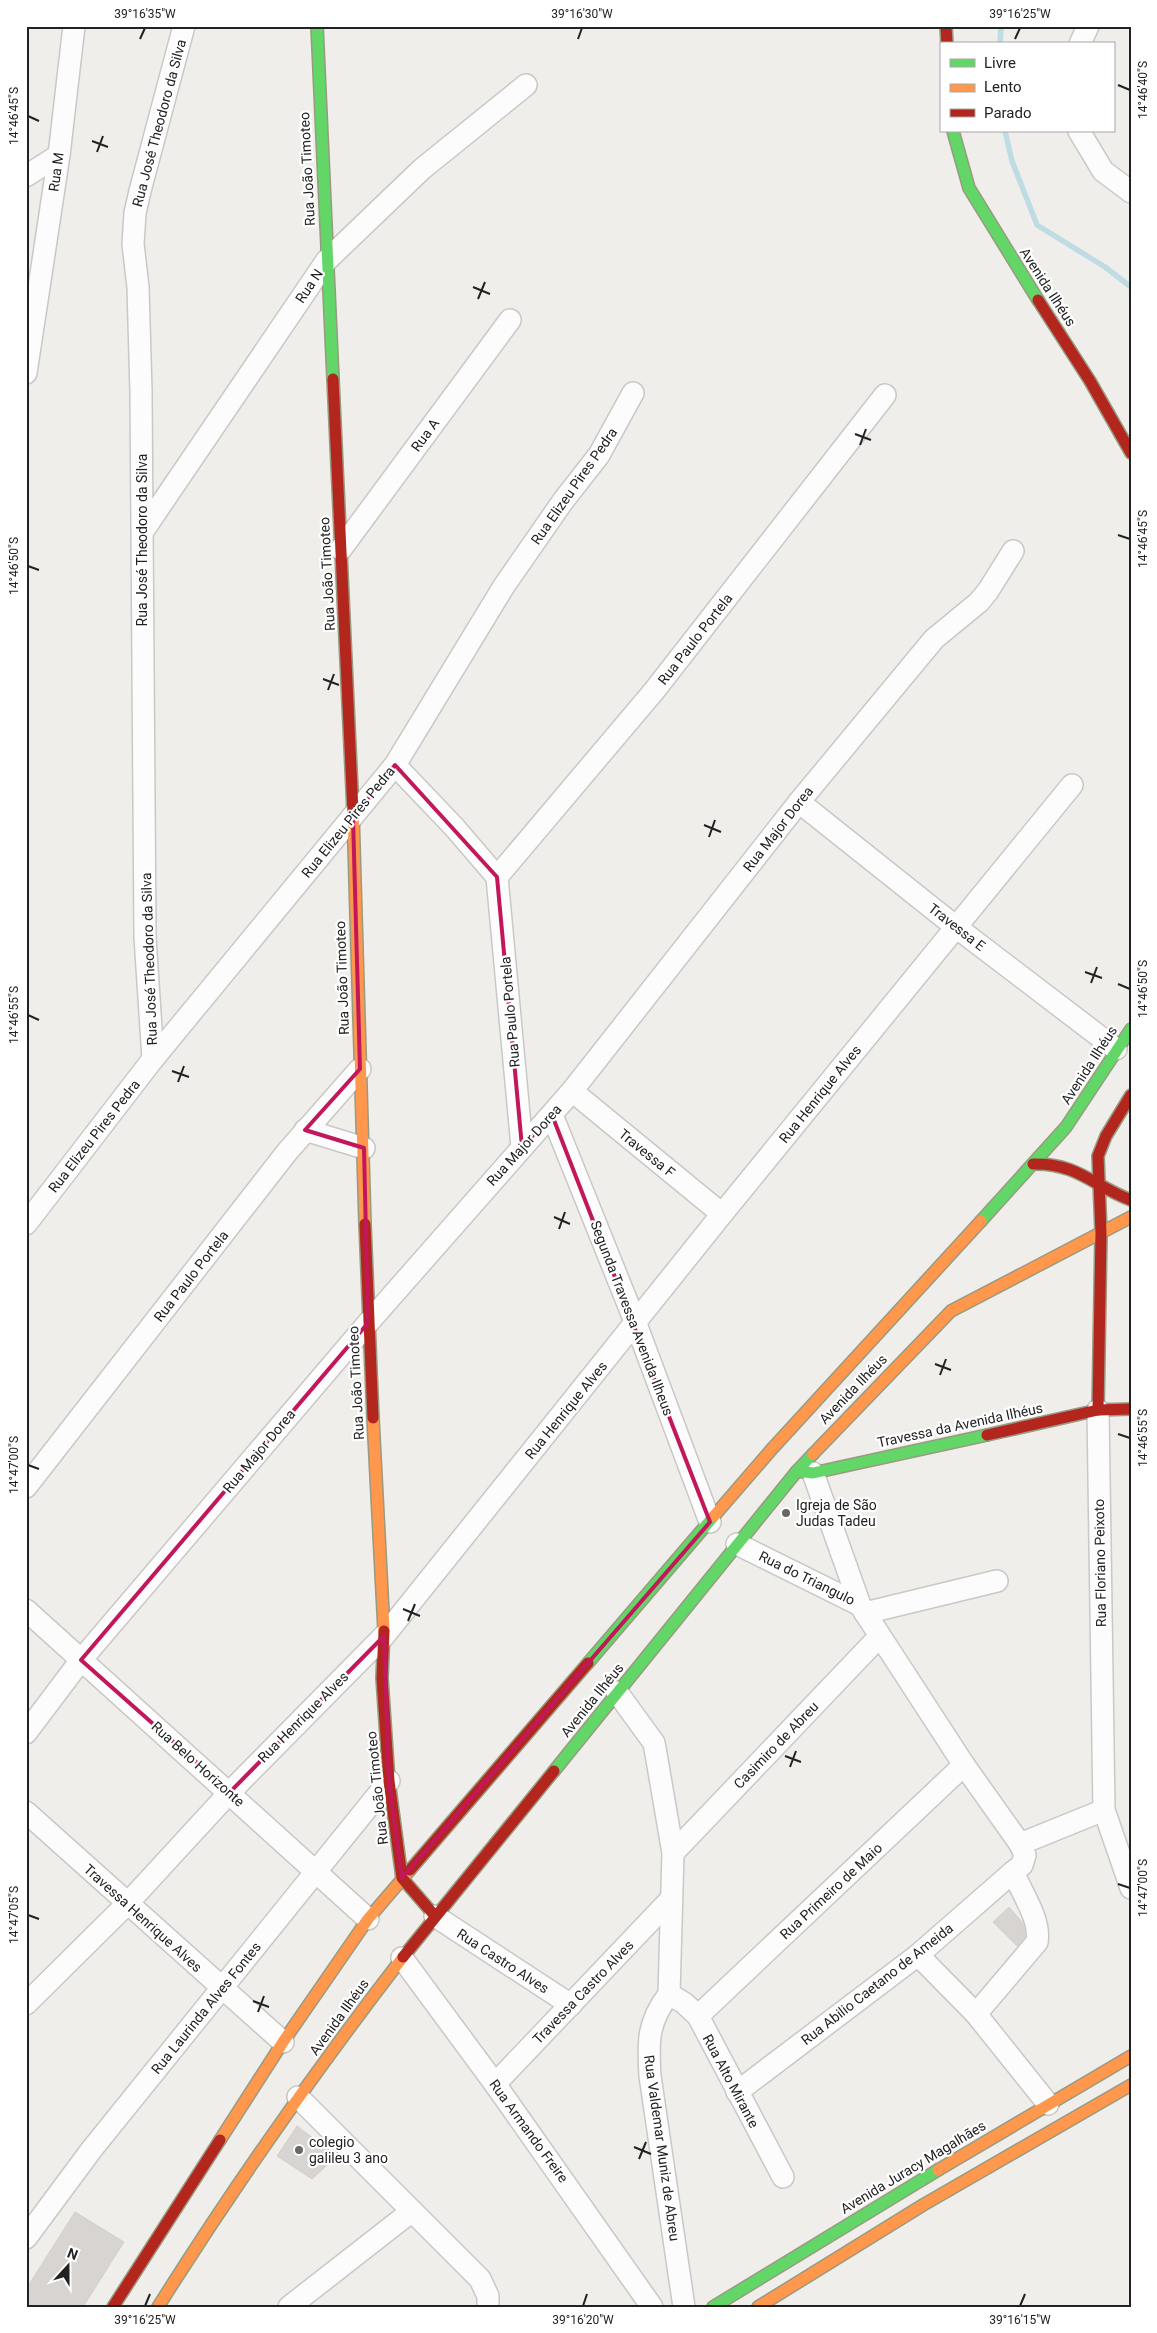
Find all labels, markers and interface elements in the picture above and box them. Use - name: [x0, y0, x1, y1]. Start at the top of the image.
- text: 39°16'35"W: [114, 7, 176, 21]
- text: 39°16'30"W: [551, 7, 613, 21]
- text: 39°16'25"W: [989, 7, 1051, 21]
- street label: Rua José Theodoro da Silva: [129, 37, 189, 209]
- legend: [940, 42, 1114, 132]
- text: Livre: [984, 54, 1016, 72]
- text: 14°46'40"S: [1136, 61, 1150, 119]
- text: Lento: [984, 78, 1022, 96]
- text: 14°46'45"S: [7, 87, 21, 145]
- text: Parado: [984, 104, 1032, 122]
- street label: Rua João Timoteo: [296, 112, 318, 226]
- street label: Rua M: [45, 151, 67, 193]
- street label: Avenida Ilhéus: [1017, 245, 1079, 329]
- street label: Rua N: [292, 266, 326, 306]
- street label: Rua A: [408, 416, 442, 454]
- street label: Rua Elizeu Pires Pedra: [528, 425, 620, 547]
- street label: Rua José Theodoro da Silva: [134, 454, 150, 626]
- text: 14°46'45"S: [1136, 510, 1150, 568]
- street label: Rua João Timoteo: [316, 517, 338, 631]
- text: 14°46'50"S: [7, 537, 21, 595]
- street label: Rua Paulo Portela: [654, 590, 736, 688]
- street label: Rua Elizeu Pires Pedra: [298, 763, 398, 881]
- street label: Rua Major Dorea: [740, 783, 816, 875]
- street label: Rua José Theodoro da Silva: [138, 872, 160, 1046]
- street label: Travessa E: [926, 900, 989, 954]
- street label: Rua João Timoteo: [332, 921, 352, 1035]
- street label: Rua Paulo Portela: [497, 956, 523, 1068]
- text: 14°46'50"S: [1136, 960, 1150, 1018]
- text: 14°46'55"S: [7, 986, 21, 1044]
- street label: Avenida Ilhéus: [1058, 1023, 1120, 1107]
- street label: Rua Henrique Alves: [776, 1042, 864, 1146]
- street label: Rua Elizeu Pires Pedra: [45, 1076, 143, 1196]
- street label: Rua Major Dorea: [483, 1101, 565, 1189]
- street label: Travessa F: [616, 1126, 678, 1181]
- street label: Segunda Travessa Avenida Ilheus: [587, 1218, 677, 1418]
- street label: Rua Paulo Portela: [150, 1227, 232, 1325]
- street label: Rua João Timoteo: [345, 1326, 367, 1440]
- street label: Avenida Ilhéus: [816, 1351, 890, 1427]
- street label: Rua Henrique Alves: [522, 1358, 610, 1462]
- street label: Travessa da Avenida Ilhéus: [876, 1400, 1044, 1450]
- street label: Rua Major Dorea: [220, 1406, 298, 1496]
- text: 14°46'55"S: [1136, 1409, 1150, 1467]
- text: 14°47'00"S: [7, 1436, 21, 1494]
- place label: Igreja de São Judas Tadeu: [796, 1497, 877, 1529]
- street label: Rua Floriano Peixoto: [1091, 1499, 1109, 1627]
- marker: Igreja de São Judas Tadeu: [780, 1507, 792, 1519]
- street label: Rua do Triangulo: [756, 1548, 858, 1608]
- street label: Avenida Ilhéus: [557, 1660, 627, 1740]
- street label: Rua Henrique Alves: [254, 1668, 352, 1766]
- street label: Casimiro de Abreu: [730, 1698, 822, 1792]
- street label: Rua Belo Horizonte: [148, 1718, 248, 1810]
- street label: Rua João Timoteo: [363, 1730, 391, 1846]
- street label: Rua Primeiro de Maio: [777, 1840, 885, 1942]
- text: 14°47'00"S: [1136, 1859, 1150, 1917]
- street label: Travessa Henrique Alves: [81, 1861, 205, 1975]
- text: 14°47'05"S: [7, 1886, 21, 1944]
- street label: Rua Abilio Caetano de Ameida: [798, 1920, 956, 2048]
- street label: Rua Castro Alves: [454, 1925, 552, 1997]
- street label: Travessa Castro Alves: [529, 1937, 637, 2047]
- street label: Rua Laurinda Alves Fontes: [148, 1939, 264, 2077]
- street label: Avenida Ilhéus: [306, 1976, 372, 2058]
- street label: Rua Alto Mirante: [700, 2032, 762, 2130]
- street label: Rua Valdemar Muniz de Abreu: [641, 2054, 683, 2242]
- street label: Rua Armando Freire: [486, 2076, 572, 2186]
- street label: Avenida Juracy Magalhães: [837, 2117, 989, 2217]
- place label: colegio galileu 3 ano: [309, 2134, 388, 2166]
- marker: colegio galileu 3 ano: [293, 2144, 305, 2156]
- north arrow: [42, 2240, 92, 2290]
- text: N: [65, 2245, 80, 2263]
- text: 39°16'25"W: [114, 2313, 176, 2327]
- text: 39°16'20"W: [552, 2313, 614, 2327]
- text: 39°16'15"W: [989, 2313, 1051, 2327]

